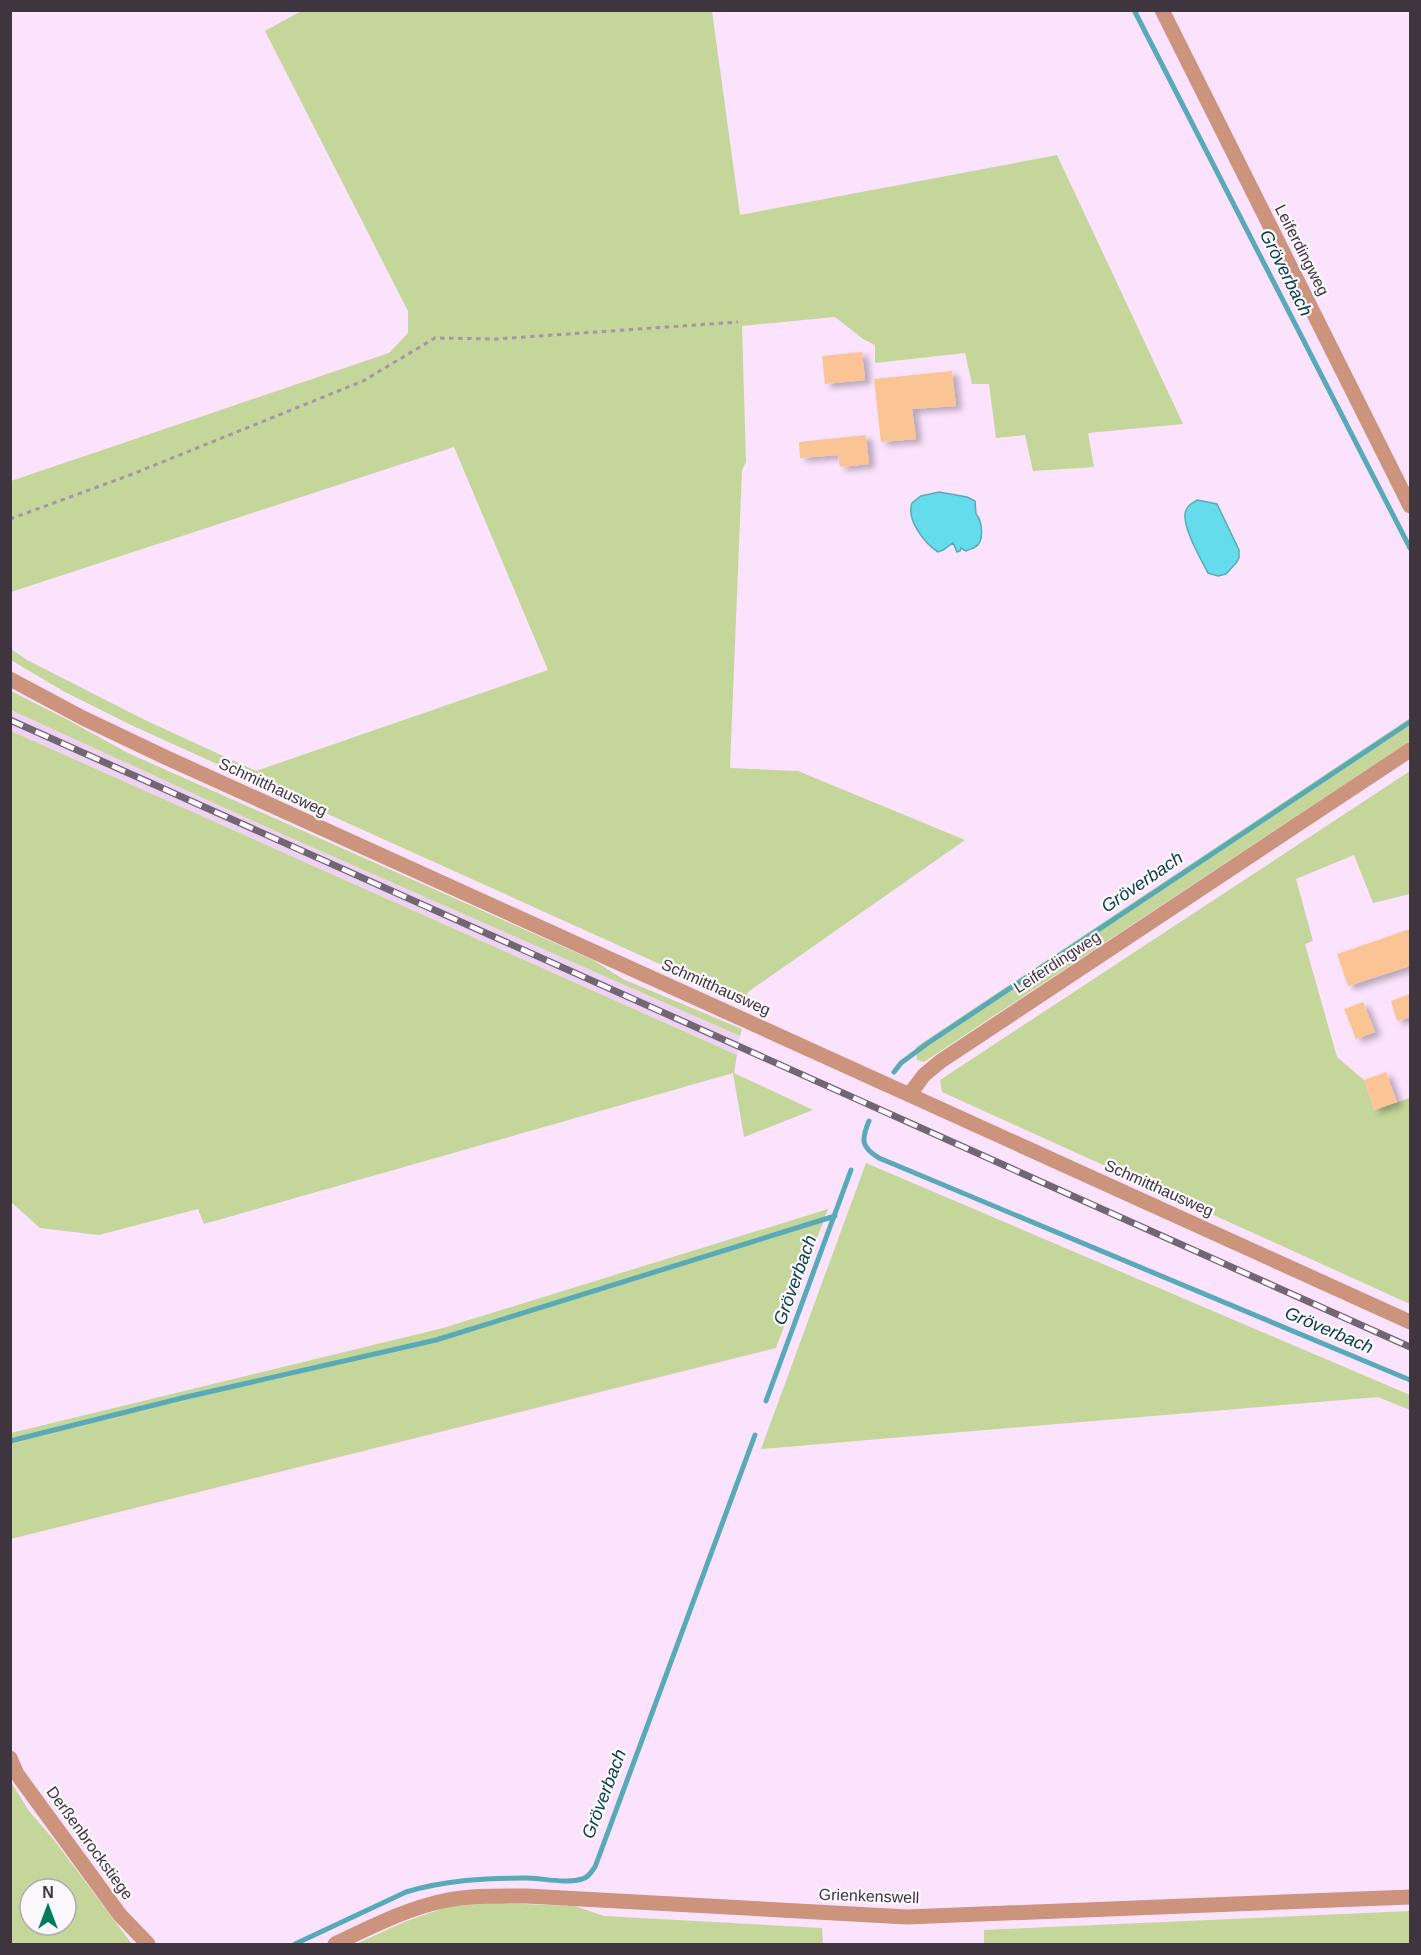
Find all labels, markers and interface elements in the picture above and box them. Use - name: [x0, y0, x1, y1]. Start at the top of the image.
- street label: Leiferdingweg: [1272, 202, 1332, 298]
- water label: Gröverbach: [1256, 227, 1316, 319]
- street label: Schmitthausweg: [216, 754, 330, 820]
- water label: Gröverbach: [1097, 847, 1187, 917]
- street label: Leiferdingweg: [1011, 928, 1103, 996]
- street label: Schmitthausweg: [659, 955, 773, 1019]
- street label: Schmitthausweg: [1102, 1156, 1216, 1220]
- water label: Gröverbach: [770, 1232, 820, 1328]
- water label: Gröverbach: [1282, 1302, 1376, 1358]
- water label: Gröverbach: [578, 1747, 630, 1841]
- street label: Derßenbrockstiege: [43, 1783, 137, 1903]
- north arrow: [18, 1877, 78, 1937]
- text: N: [42, 1884, 54, 1901]
- street label: Grienkenswell: [818, 1886, 920, 1906]

